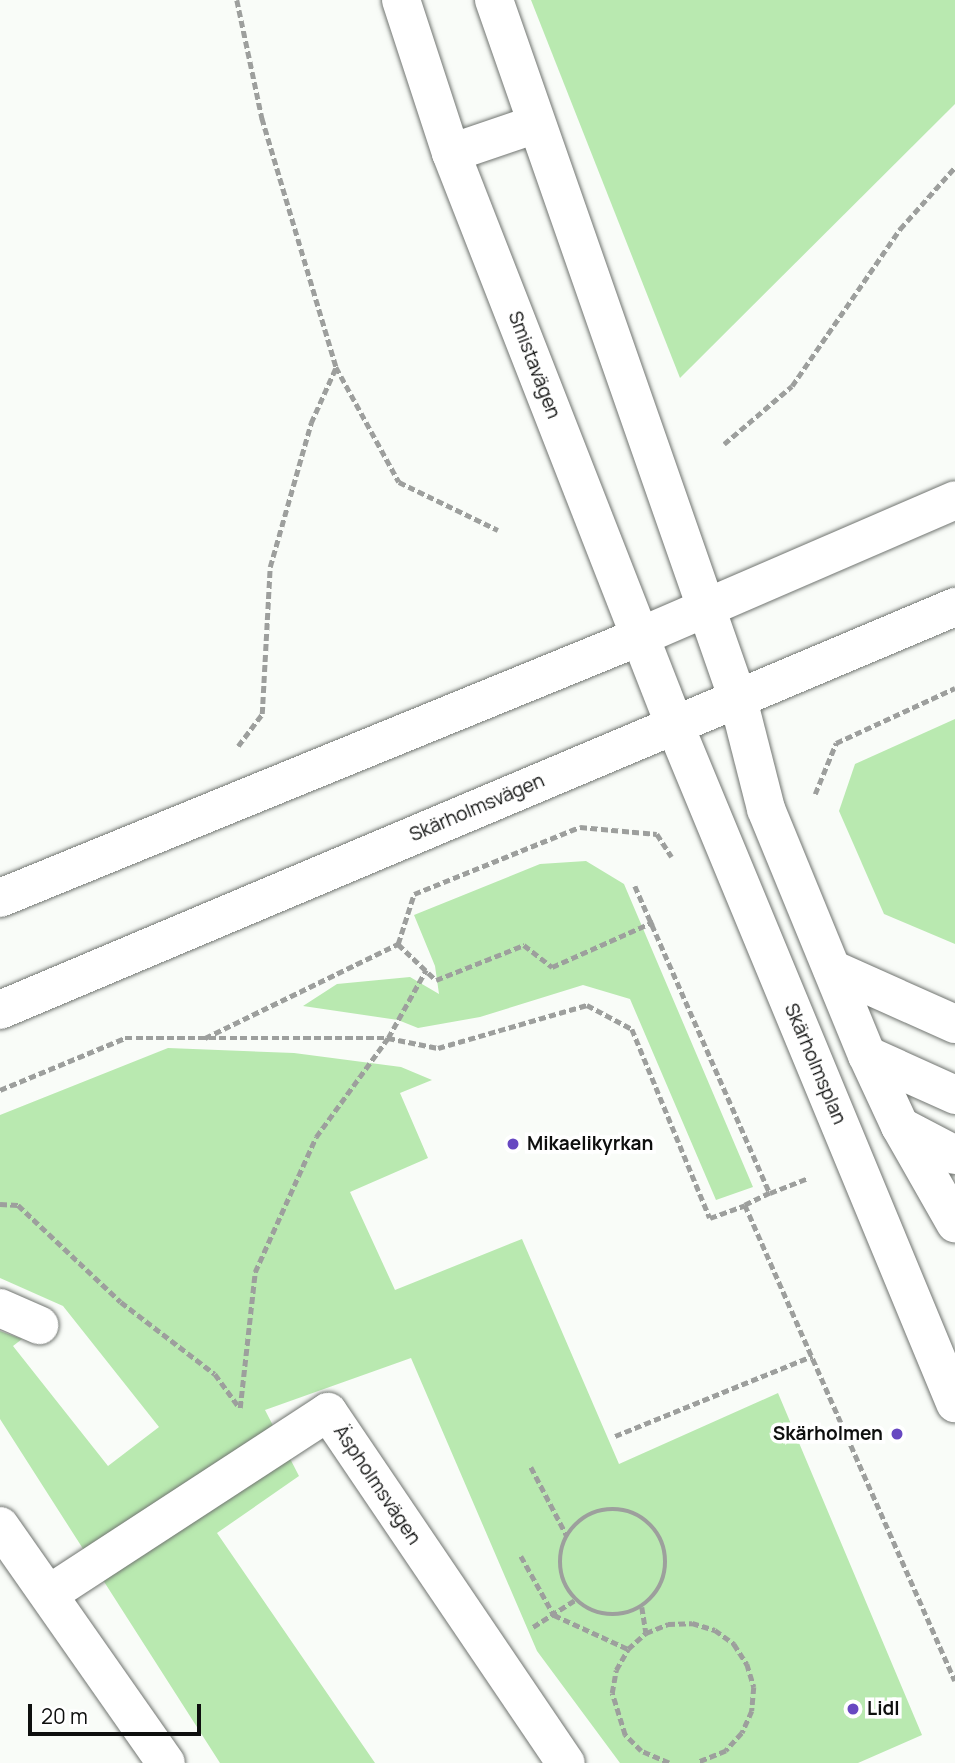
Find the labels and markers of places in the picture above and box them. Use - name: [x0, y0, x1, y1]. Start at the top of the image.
- place label: Mikaelikyrkan: [527, 1133, 653, 1155]
- marker: Mikaelikyrkan: [505, 1136, 521, 1152]
- place label: Skärholmen: [773, 1423, 883, 1445]
- marker: Skärholmen: [889, 1426, 905, 1442]
- place label: Lidl: [867, 1698, 900, 1720]
- marker: Lidl: [845, 1701, 861, 1717]

